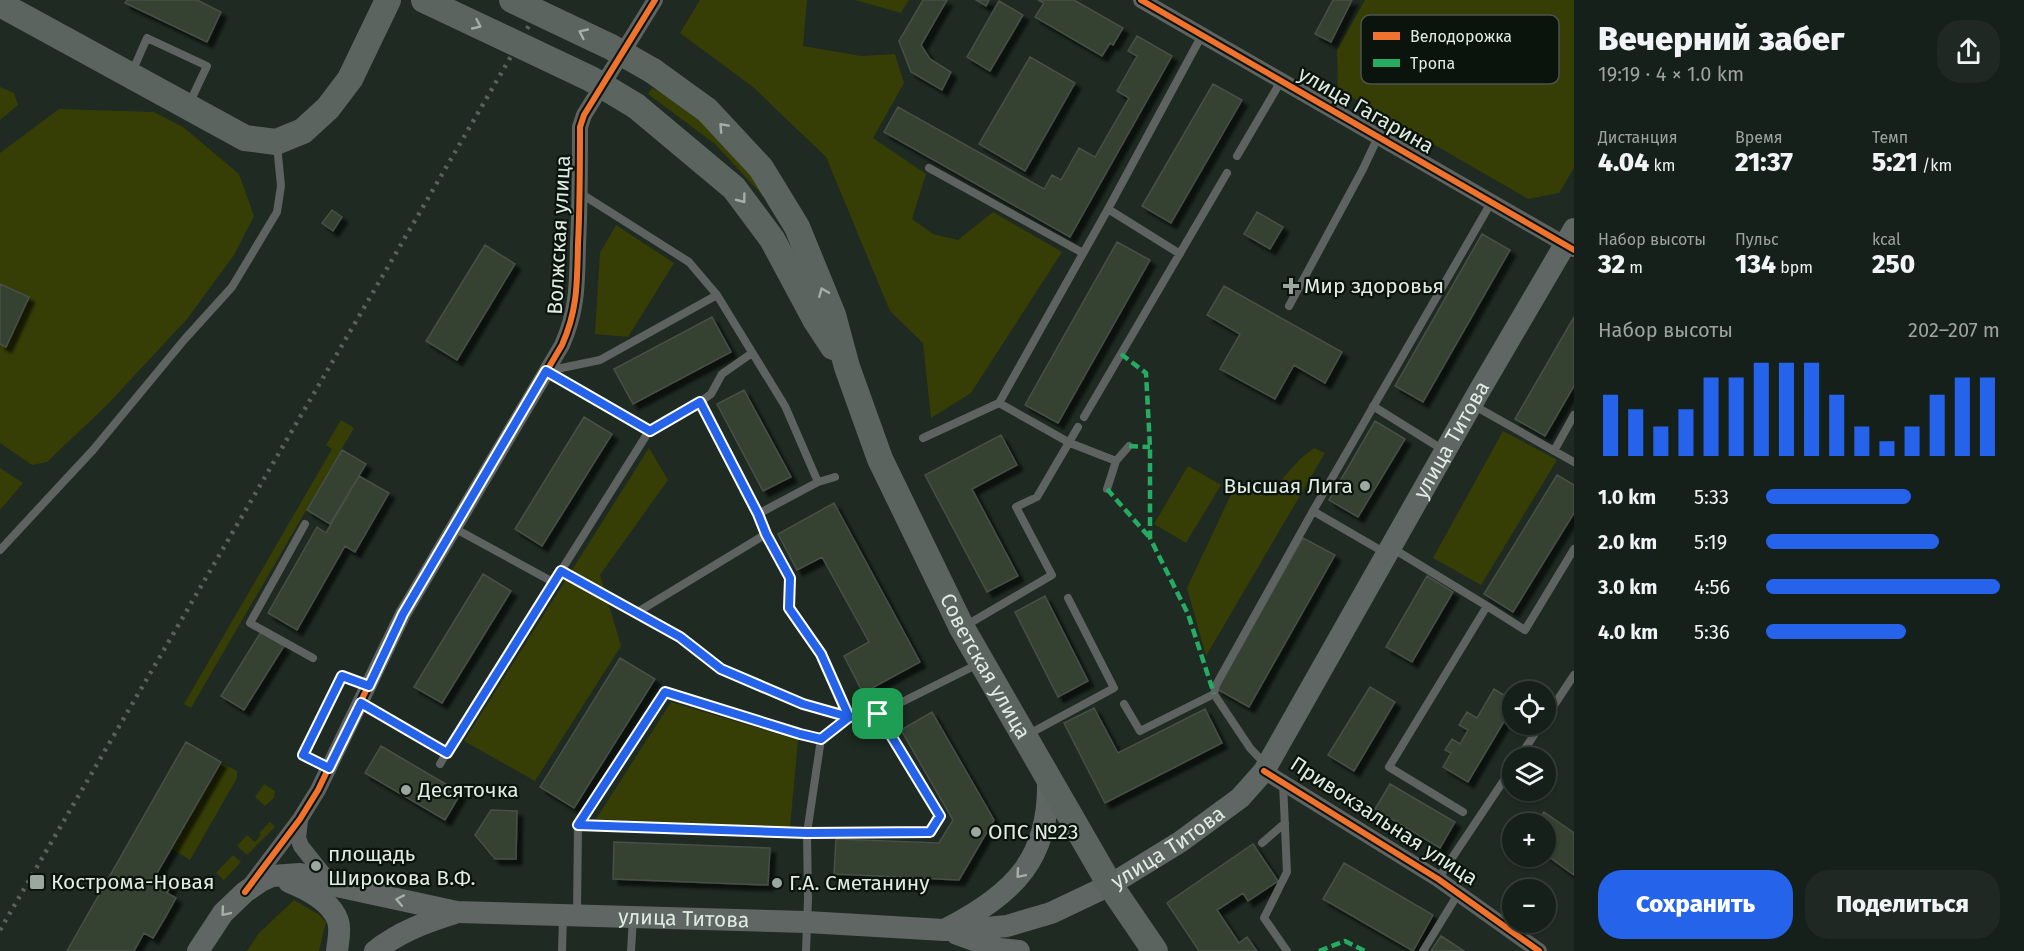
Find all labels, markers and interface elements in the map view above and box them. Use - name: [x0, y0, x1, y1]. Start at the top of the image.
- legend: [1361, 15, 1559, 84]
- one-way arrow: [470, 18, 481, 30]
- text: Вечерний забег: [1598, 19, 1844, 59]
- button: share: [1937, 20, 2000, 83]
- text: Велодорожка: [1410, 27, 1512, 46]
- one-way arrow: [578, 29, 589, 41]
- text: Тропа: [1410, 54, 1455, 73]
- street label: улица Гагарина: [1293, 61, 1439, 159]
- text: 19:19 · 4 × 1.0 km: [1598, 62, 1744, 86]
- one-way arrow: [719, 123, 730, 134]
- text: Дистанция: [1598, 128, 1678, 147]
- text: Время: [1735, 128, 1783, 147]
- text: Темп: [1872, 128, 1908, 147]
- text: 4.04: [1598, 147, 1649, 178]
- text: 21:37: [1735, 147, 1793, 178]
- text: 5:21: [1872, 147, 1918, 178]
- street label: Волжская улица: [542, 155, 576, 315]
- text: km: [1649, 156, 1675, 175]
- text: /km: [1918, 156, 1952, 175]
- one-way arrow: [735, 193, 746, 204]
- text: Набор высоты: [1598, 230, 1706, 249]
- text: Пульс: [1735, 230, 1779, 249]
- text: kcal: [1872, 230, 1901, 249]
- text: 32: [1598, 249, 1625, 280]
- text: 134: [1735, 249, 1776, 280]
- text: 250: [1872, 249, 1915, 280]
- text: m: [1625, 258, 1643, 277]
- text: bpm: [1776, 258, 1813, 277]
- place label: Мир здоровья: [1304, 273, 1444, 299]
- marker: Мир здоровья: [1282, 277, 1300, 295]
- one-way arrow: [818, 287, 830, 298]
- text: Набор высоты: [1598, 318, 1733, 342]
- text: 202–207 m: [1908, 318, 2000, 342]
- street label: улица Титова: [1408, 376, 1495, 504]
- place label: Высшая Лига: [1223, 473, 1353, 499]
- marker: Высшая Лига: [1358, 479, 1372, 493]
- text: 1.0 km: [1598, 485, 1656, 509]
- text: 5:33: [1694, 485, 1729, 509]
- text: 2.0 km: [1598, 530, 1657, 554]
- text: 5:19: [1694, 530, 1727, 554]
- text: 3.0 km: [1598, 575, 1657, 599]
- text: 4:56: [1694, 575, 1730, 599]
- street label: Советская улица: [934, 589, 1036, 744]
- text: 4.0 km: [1598, 620, 1658, 644]
- text: 5:36: [1694, 620, 1730, 644]
- map controls: [1502, 681, 1556, 933]
- button: locate: [1502, 681, 1556, 735]
- pin: [852, 688, 903, 739]
- icon: arrive: [861, 697, 894, 730]
- button: layers: [1502, 747, 1556, 801]
- street label: Привокзальная улица: [1285, 751, 1483, 891]
- place label: Десяточка: [417, 777, 519, 803]
- marker: Десяточка: [399, 783, 413, 797]
- street label: улица Титова: [1106, 800, 1230, 894]
- button: +: [1502, 813, 1556, 867]
- place label: ОПС №23: [988, 819, 1078, 845]
- marker: ОПС №23: [969, 825, 983, 839]
- place label: площадь Широкова В.Ф.: [328, 841, 476, 891]
- marker: площадь Широкова В.Ф.: [309, 859, 323, 873]
- one-way arrow: [1017, 867, 1028, 878]
- place label: Кострома-Новая: [51, 869, 215, 895]
- place label: Г.А. Сметанину: [789, 870, 930, 896]
- button: Сохранить: [1598, 870, 1793, 939]
- button: Поделиться: [1805, 870, 2000, 939]
- marker: Кострома-Новая: [28, 873, 46, 891]
- marker: Г.А. Сметанину: [770, 876, 784, 890]
- button: −: [1502, 879, 1556, 933]
- one-way arrow: [395, 894, 405, 907]
- street label: улица Титова: [618, 904, 750, 933]
- one-way arrow: [222, 905, 233, 916]

